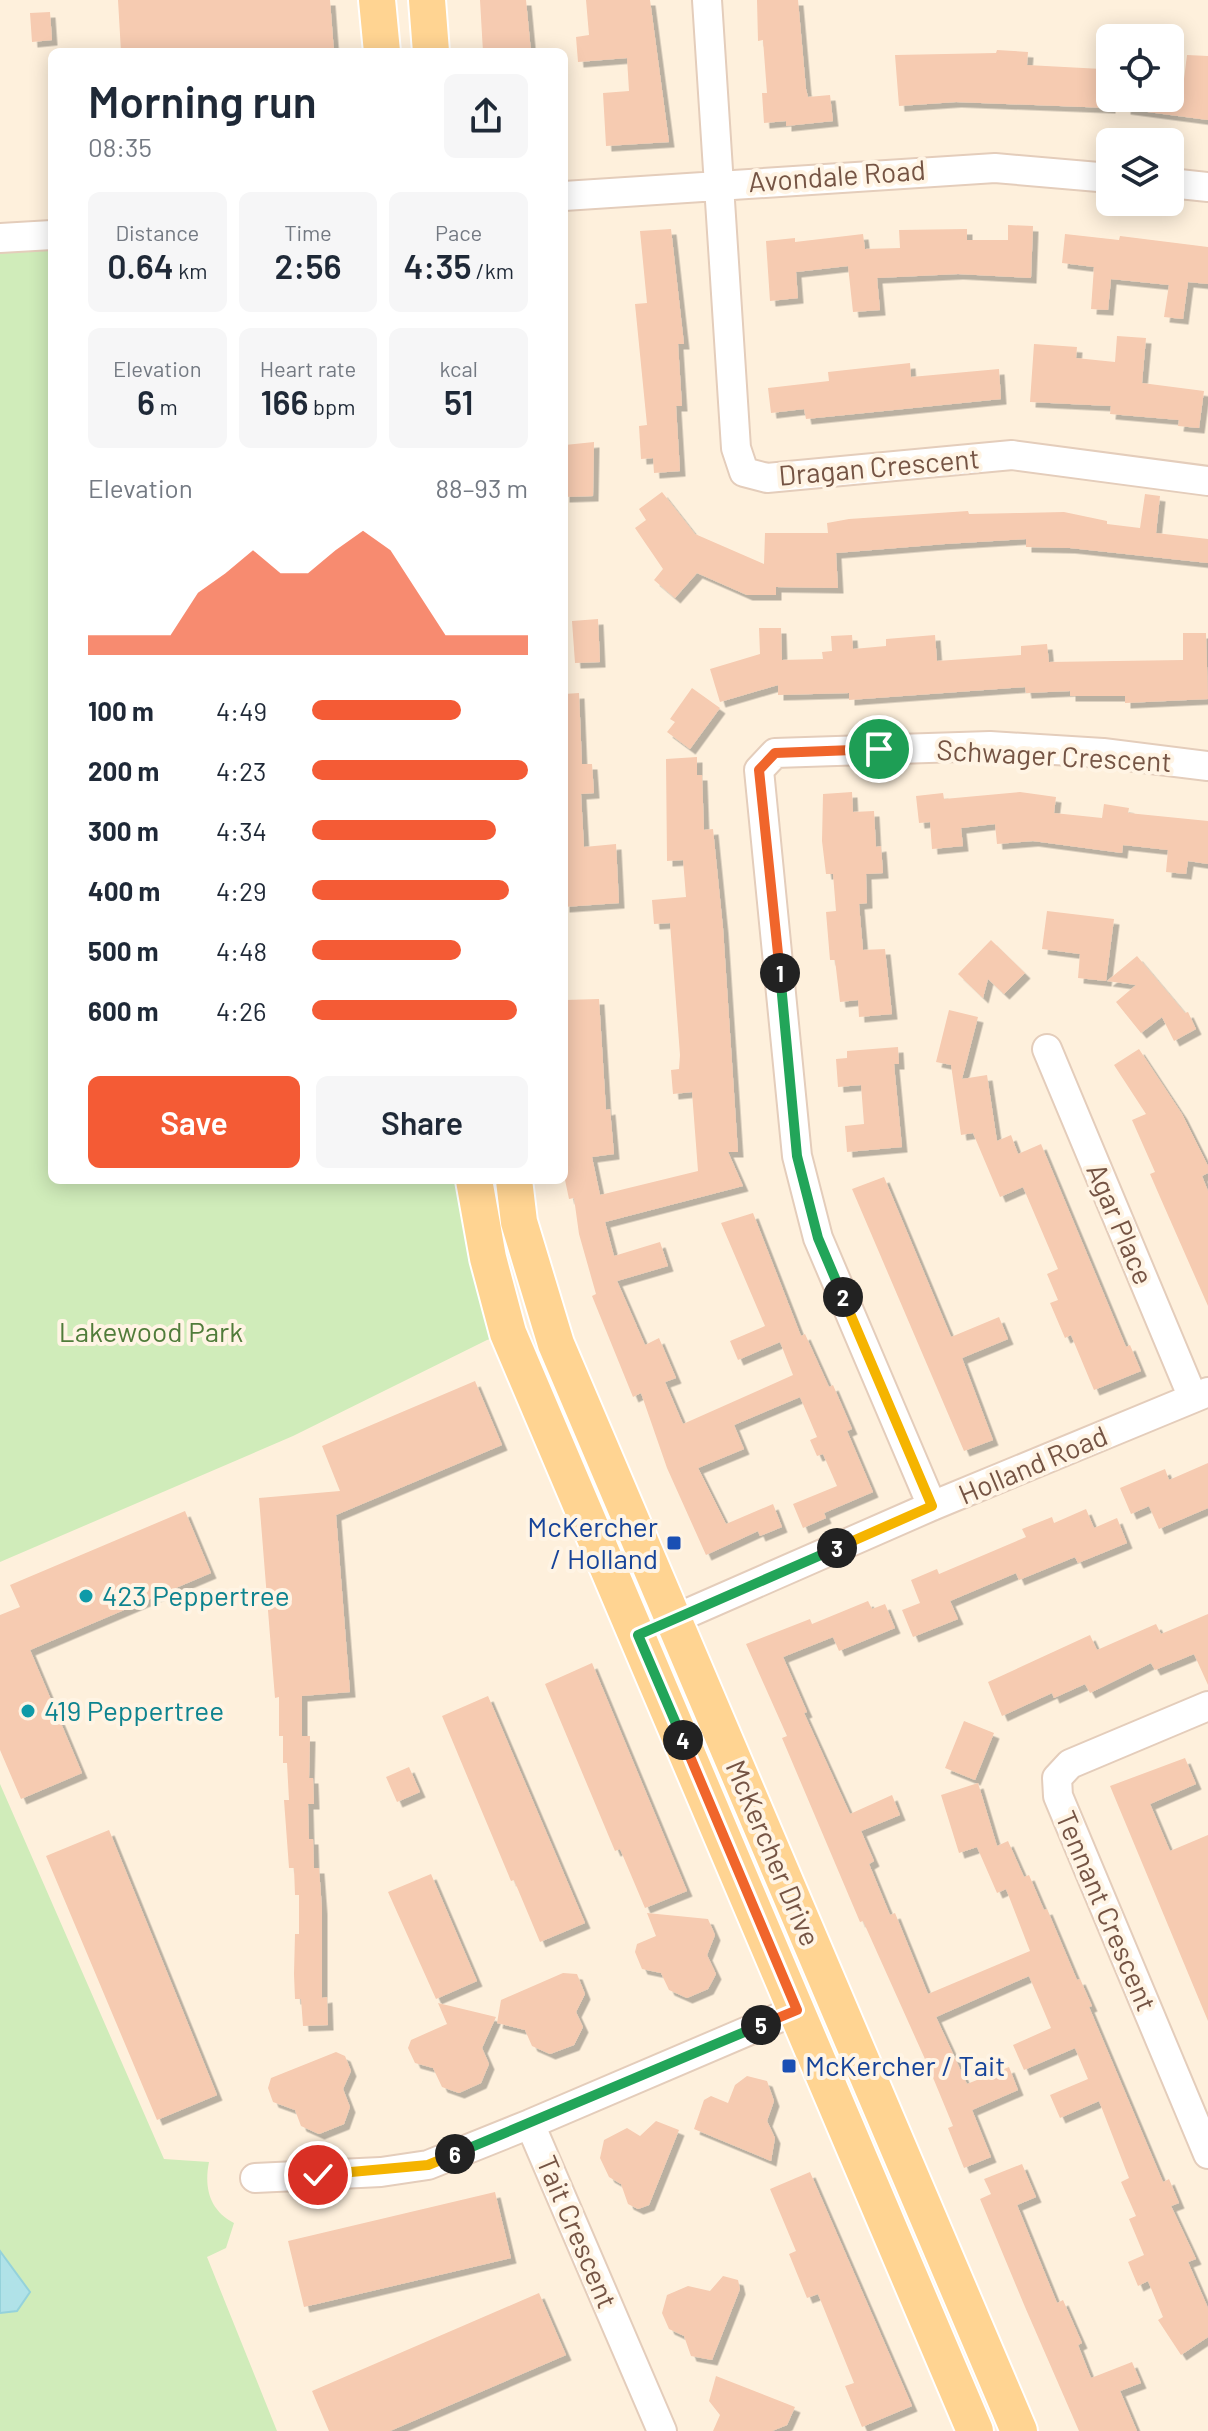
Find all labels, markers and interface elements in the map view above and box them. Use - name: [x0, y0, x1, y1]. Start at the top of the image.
- map controls: [1096, 24, 1184, 216]
- button: locate: [1096, 24, 1184, 112]
- text: Morning run: [88, 74, 317, 127]
- button: share: [444, 74, 528, 158]
- button: layers: [1096, 128, 1184, 216]
- text: 08:35: [88, 131, 152, 162]
- street label: Avondale Road: [747, 152, 927, 198]
- text: Distance: [115, 219, 199, 245]
- text: Time: [284, 219, 332, 245]
- text: Pace: [435, 219, 482, 245]
- text: 0.64: [107, 245, 174, 286]
- text: 2:56: [275, 245, 341, 286]
- text: 4:35: [403, 245, 471, 286]
- text: km: [174, 257, 207, 283]
- text: /km: [471, 257, 514, 283]
- text: Elevation: [113, 355, 202, 381]
- text: Heart rate: [260, 355, 356, 381]
- text: kcal: [439, 355, 478, 381]
- text: 6: [137, 381, 155, 422]
- text: 166: [261, 381, 309, 422]
- text: 51: [444, 381, 473, 422]
- text: m: [155, 393, 178, 419]
- text: bpm: [309, 393, 355, 419]
- street label: Dragan Crescent: [777, 440, 981, 492]
- text: Elevation: [88, 472, 193, 503]
- text: 88–93 m: [436, 472, 528, 503]
- text: 100 m: [88, 695, 154, 726]
- text: 4:49: [216, 695, 267, 726]
- pin: [845, 715, 913, 783]
- icon: arrive: [857, 727, 901, 771]
- street label: Schwager Crescent: [936, 732, 1173, 778]
- text: 200 m: [88, 755, 159, 786]
- text: 4:23: [216, 755, 266, 786]
- text: 300 m: [88, 815, 159, 846]
- text: 4:34: [216, 815, 267, 846]
- text: 400 m: [88, 875, 160, 906]
- text: 4:29: [216, 875, 267, 906]
- text: 500 m: [88, 935, 159, 966]
- text: 4:48: [216, 935, 267, 966]
- pin: 1: [760, 953, 800, 993]
- text: 1: [776, 960, 784, 986]
- text: 600 m: [88, 995, 159, 1026]
- text: 4:26: [216, 995, 266, 1026]
- button: Save: [88, 1076, 300, 1168]
- button: Share: [316, 1076, 528, 1168]
- street label: Agar Place: [1080, 1158, 1162, 1289]
- pin: 2: [823, 1277, 863, 1317]
- text: 2: [837, 1284, 849, 1310]
- park label: Lakewood Park: [59, 1314, 243, 1348]
- street label: Holland Road: [953, 1417, 1112, 1511]
- place label: McKercher / Holland: [527, 1509, 658, 1575]
- pin: 3: [817, 1528, 857, 1568]
- marker: McKercher / Holland: [665, 1534, 683, 1552]
- text: 3: [831, 1535, 843, 1561]
- place label: 423 Peppertree: [102, 1578, 290, 1612]
- marker: 423 Peppertree: [77, 1587, 95, 1605]
- place label: 419 Peppertree: [44, 1693, 224, 1727]
- marker: 419 Peppertree: [19, 1702, 37, 1720]
- pin: 4: [663, 1720, 703, 1760]
- text: 4: [676, 1727, 690, 1753]
- street label: McKercher Drive: [719, 1754, 828, 1951]
- street label: Tennant Crescent: [1049, 1805, 1164, 2016]
- pin: 5: [741, 2005, 781, 2045]
- text: 5: [755, 2012, 767, 2038]
- place label: McKercher / Tait: [805, 2048, 1005, 2082]
- marker: McKercher / Tait: [780, 2057, 798, 2075]
- pin: 6: [435, 2134, 475, 2174]
- pin: [284, 2141, 352, 2209]
- text: 6: [449, 2141, 461, 2167]
- street label: Tait Crescent: [531, 2150, 625, 2313]
- icon: check: [296, 2153, 340, 2197]

